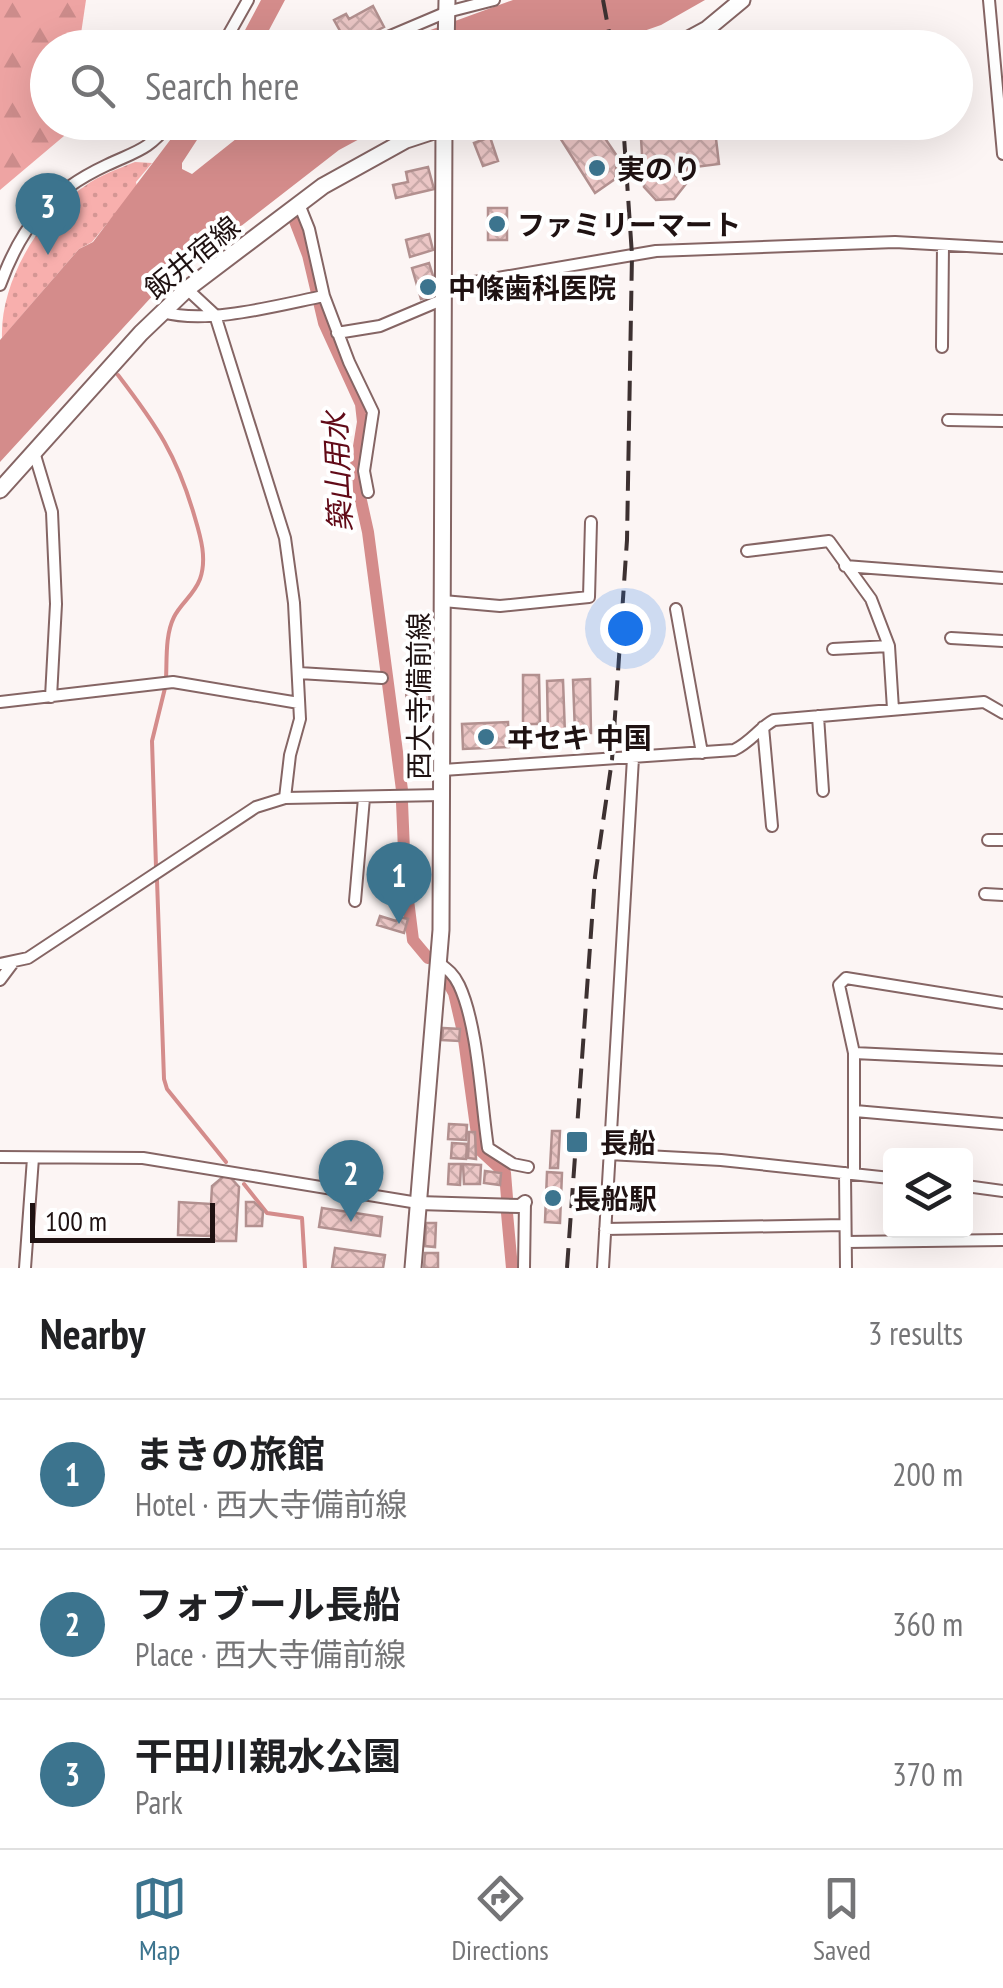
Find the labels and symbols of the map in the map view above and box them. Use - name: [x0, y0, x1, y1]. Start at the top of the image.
- place label: 実のり: [617, 150, 701, 187]
- marker: 実のり: [586, 157, 608, 179]
- pin: 3: [15, 172, 80, 255]
- place label: ファミリーマート: [517, 206, 741, 243]
- street label: 飯井宿線: [137, 207, 247, 307]
- marker: ファミリーマート: [486, 213, 508, 235]
- place label: 中條歯科医院: [448, 269, 616, 306]
- marker: 中條歯科医院: [417, 276, 439, 298]
- water label: 築山用水: [314, 408, 360, 533]
- your location: [600, 603, 651, 654]
- street label: 西大寺備前線: [400, 612, 437, 780]
- place label: ヰセキ 中国: [506, 719, 652, 756]
- marker: ヰセキ 中国: [475, 726, 497, 748]
- pin: 1: [366, 842, 432, 924]
- place label: 長船: [600, 1124, 656, 1161]
- marker: 長船: [564, 1129, 590, 1155]
- pin: 2: [318, 1140, 384, 1222]
- place label: 長船駅: [573, 1180, 657, 1217]
- marker: 長船駅: [542, 1187, 564, 1209]
- scale bar: [30, 1198, 215, 1242]

